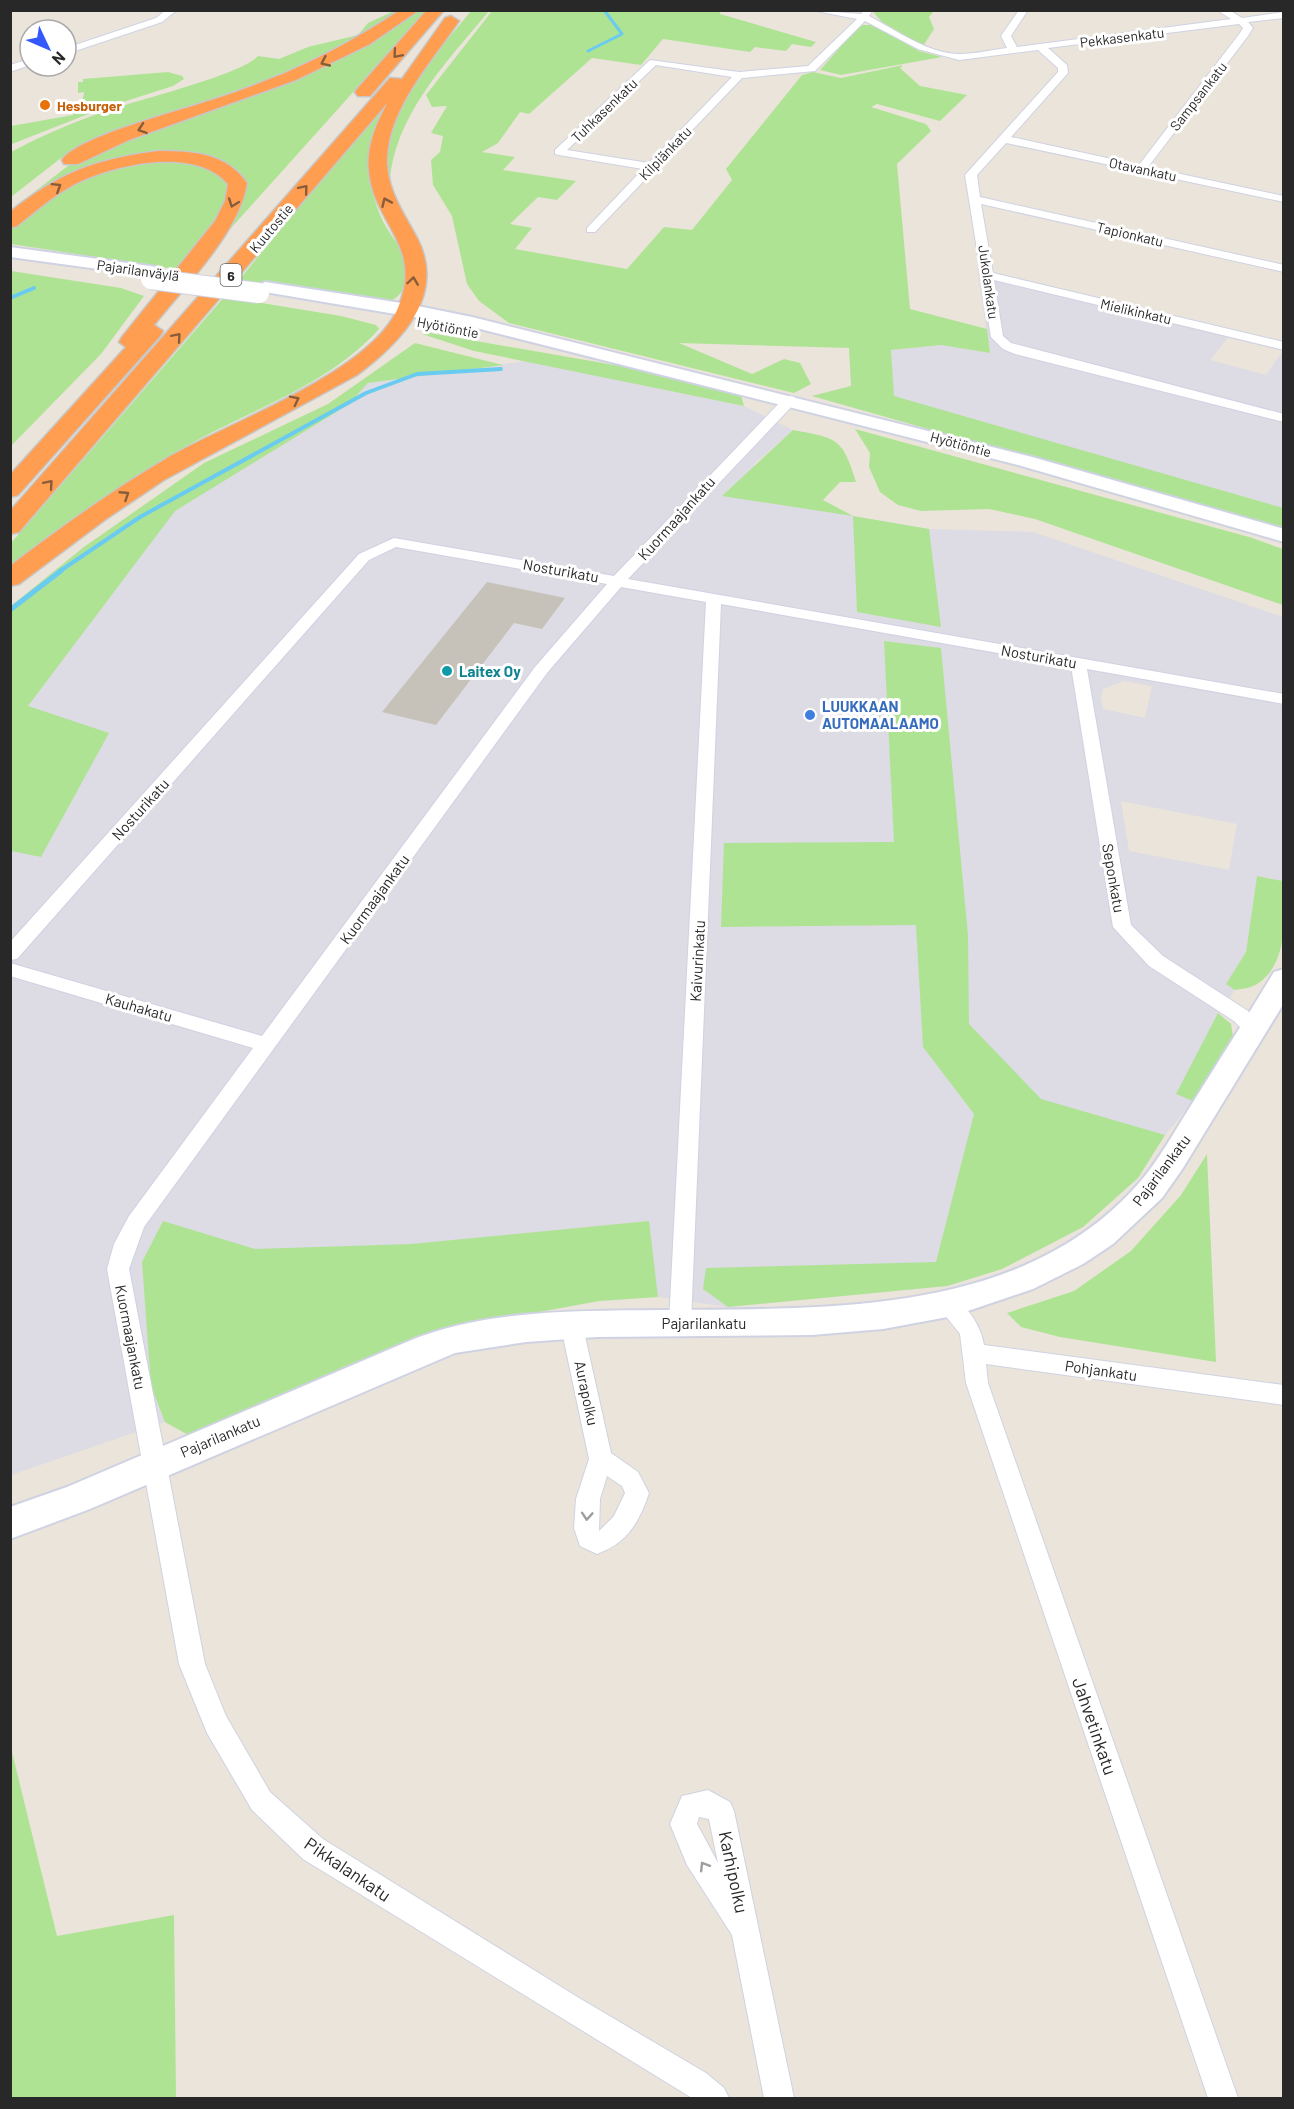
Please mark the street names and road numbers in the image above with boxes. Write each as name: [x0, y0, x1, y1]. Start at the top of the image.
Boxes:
street label: Pekkasenkatu: [1079, 23, 1165, 51]
street label: Sampsankatu: [1166, 58, 1230, 134]
street label: Tuhkasenkatu: [568, 74, 640, 146]
street label: Kilpiänkatu: [635, 123, 695, 183]
street label: Otavankatu: [1108, 154, 1178, 184]
street label: Kuutostie: [246, 200, 296, 256]
street label: Tapionkatu: [1095, 218, 1165, 250]
street label: Jukolankatu: [975, 244, 1003, 320]
street label: Pajarilanväylä: [96, 256, 180, 284]
road number: 6: [220, 264, 242, 286]
street label: Mielikinkatu: [1099, 295, 1173, 327]
street label: Hyötiöntie: [416, 313, 480, 341]
street label: Hyötiöntie: [929, 428, 993, 460]
street label: Kuormaajankatu: [634, 472, 718, 564]
street label: Nosturikatu: [522, 554, 600, 586]
street label: Nosturikatu: [1000, 640, 1078, 672]
street label: Nosturikatu: [108, 774, 172, 844]
street label: Seponkatu: [1099, 842, 1129, 914]
street label: Kuormaajankatu: [335, 851, 413, 947]
street label: Kaivurinkatu: [686, 920, 708, 1002]
street label: Kauhakatu: [103, 989, 175, 1025]
street label: Pajarilankatu: [1128, 1131, 1194, 1209]
street label: Kuormaajankatu: [112, 1283, 150, 1391]
street label: Pajarilankatu: [662, 1314, 746, 1332]
street label: Pohjankatu: [1064, 1356, 1138, 1384]
street label: Aurapolku: [571, 1359, 603, 1427]
street label: Pajarilankatu: [177, 1411, 263, 1461]
street label: Jahvetinkatu: [1068, 1674, 1122, 1778]
street label: Karhipolku: [715, 1829, 753, 1915]
street label: Pikkalankatu: [301, 1832, 395, 1906]

